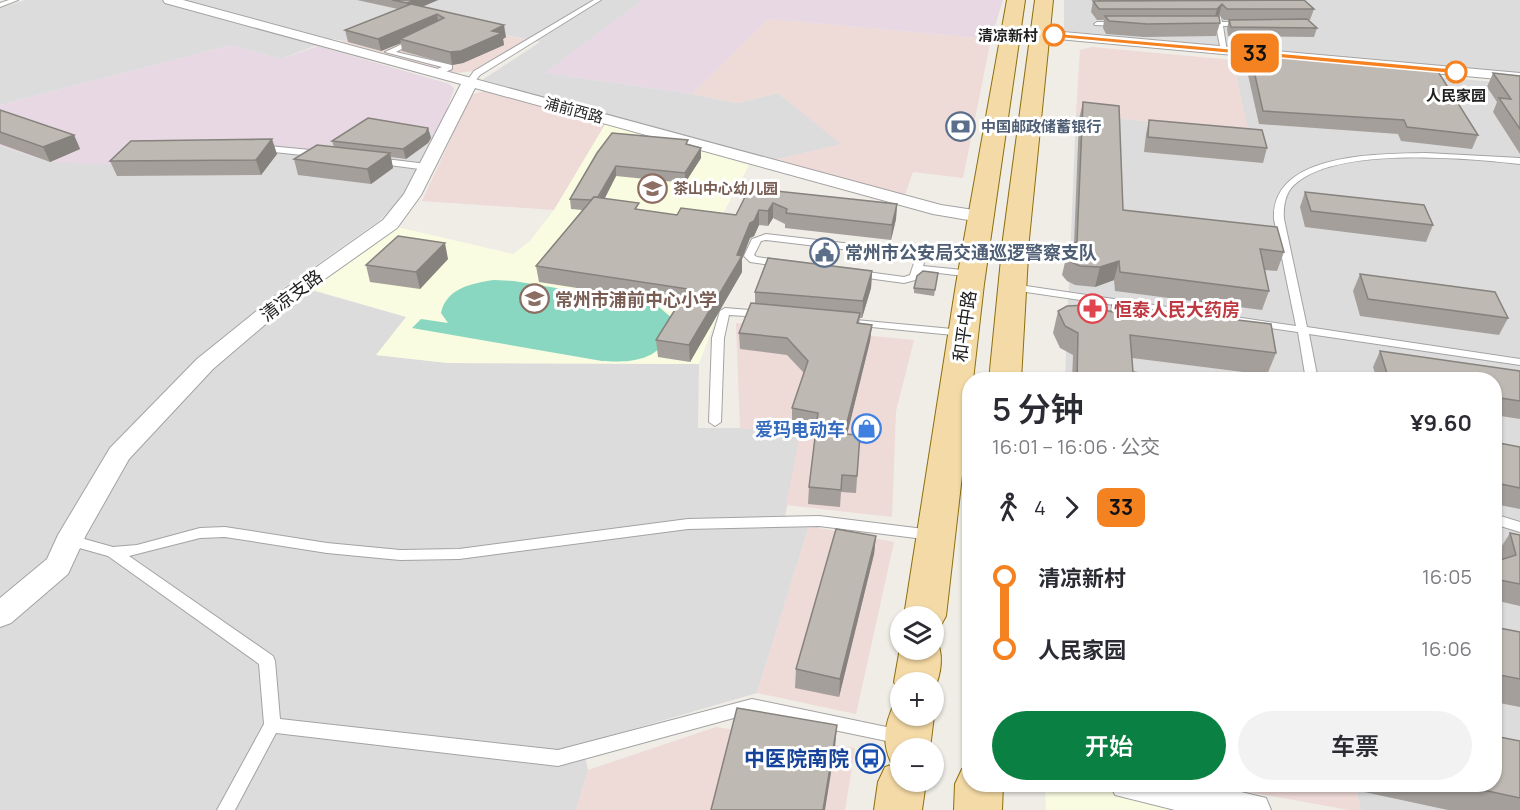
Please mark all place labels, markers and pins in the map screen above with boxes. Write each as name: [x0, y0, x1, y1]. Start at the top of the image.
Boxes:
marker: 清凉新村: [1043, 24, 1065, 46]
place label: 清凉新村: [978, 25, 1038, 46]
marker: 人民家园: [1445, 61, 1467, 83]
place label: 人民家园: [1426, 85, 1486, 106]
bank icon: 中国邮政储蓄银行: [944, 110, 976, 142]
place label: 中国邮政储蓄银行: [981, 116, 1101, 137]
school or university icon: 茶山中心幼儿园: [636, 172, 668, 204]
place label: 茶山中心幼儿园: [673, 178, 778, 199]
public building icon: 常州市公安局交通巡逻警察支队: [808, 236, 840, 268]
place label: 常州市公安局交通巡逻警察支队: [845, 240, 1097, 264]
school or university icon: 常州市浦前中心小学: [518, 283, 550, 315]
place label: 常州市浦前中心小学: [555, 287, 717, 311]
pharmacy icon: 恒泰人民大药房: [1077, 293, 1109, 325]
place label: 恒泰人民大药房: [1114, 297, 1240, 321]
shop icon: 爱玛电动车: [850, 413, 882, 445]
place label: 爱玛电动车: [755, 417, 845, 441]
bus stop icon: 中医院南院: [854, 742, 886, 774]
place label: 中医院南院: [744, 744, 849, 772]

